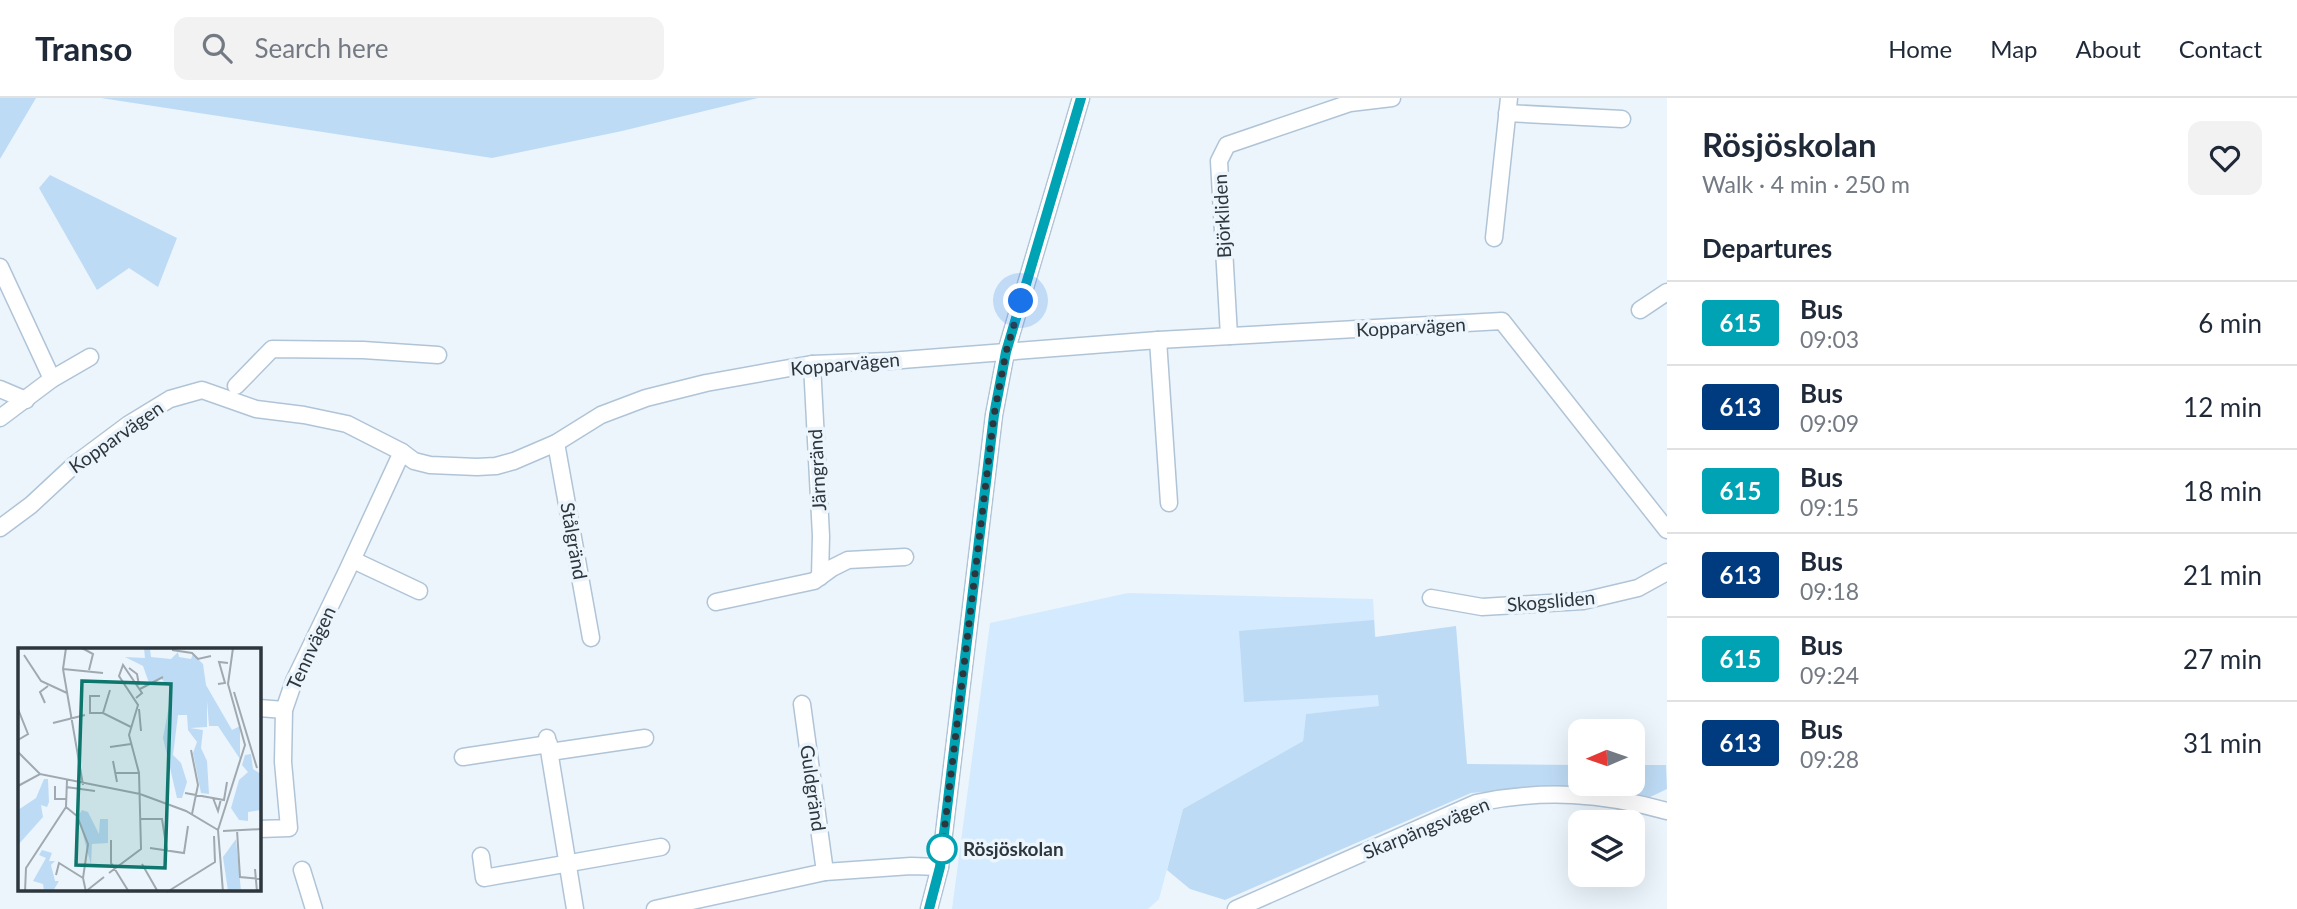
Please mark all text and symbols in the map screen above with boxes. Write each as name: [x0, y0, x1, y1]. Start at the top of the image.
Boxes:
search box: [174, 17, 664, 80]
text: Transo: [35, 28, 132, 68]
icon: search: [198, 29, 236, 67]
text: Search here: [254, 32, 388, 64]
text: Home: [1888, 34, 1952, 63]
text: Map: [1990, 34, 2038, 63]
text: About: [2076, 34, 2141, 63]
text: Contact: [2179, 34, 2262, 63]
button: heart: [2188, 121, 2262, 195]
text: Rösjöskolan: [1702, 124, 1877, 164]
text: Walk · 4 min · 250 m: [1702, 170, 1910, 198]
street label: Björkliden: [1208, 173, 1235, 259]
text: Departures: [1702, 232, 1832, 264]
your location: [1003, 283, 1038, 318]
text: Bus: [1800, 293, 1843, 325]
text: 6 min: [2198, 307, 2262, 339]
text: 615: [1720, 308, 1761, 337]
street label: Kopparvägen: [1356, 312, 1466, 341]
text: 09:03: [1800, 325, 1859, 353]
street label: Kopparvägen: [789, 347, 901, 380]
text: Bus: [1800, 377, 1843, 409]
text: 12 min: [2183, 391, 2262, 423]
text: 613: [1720, 392, 1761, 421]
street label: Kopparvägen: [64, 396, 167, 477]
text: 09:09: [1800, 409, 1859, 437]
street label: Järngränd: [803, 429, 830, 512]
text: Bus: [1800, 461, 1843, 493]
text: 18 min: [2183, 475, 2262, 507]
text: 615: [1720, 476, 1761, 505]
text: 09:15: [1800, 493, 1859, 521]
street label: Stålgränd: [556, 501, 593, 581]
text: Bus: [1800, 545, 1843, 577]
text: 21 min: [2183, 559, 2262, 591]
text: 613: [1720, 560, 1761, 589]
text: 09:18: [1800, 577, 1859, 605]
street label: Skogsliden: [1506, 585, 1596, 616]
street label: Tennvägen: [281, 602, 340, 693]
text: Bus: [1800, 629, 1843, 661]
text: 27 min: [2183, 643, 2262, 675]
text: 615: [1720, 644, 1761, 673]
inset map: [18, 648, 261, 892]
text: 09:24: [1800, 661, 1859, 689]
text: Bus: [1800, 713, 1843, 745]
north arrow: [1568, 719, 1645, 796]
map controls: [1568, 719, 1645, 887]
text: 31 min: [2183, 727, 2262, 759]
text: 613: [1720, 728, 1761, 757]
street label: Guldgränd: [796, 743, 831, 832]
text: 09:28: [1800, 745, 1859, 773]
street label: Skarpängsvägen: [1359, 792, 1492, 863]
button: layers: [1568, 810, 1645, 887]
marker: Rösjöskolan: [927, 834, 957, 864]
place label: Rösjöskolan: [963, 837, 1064, 860]

